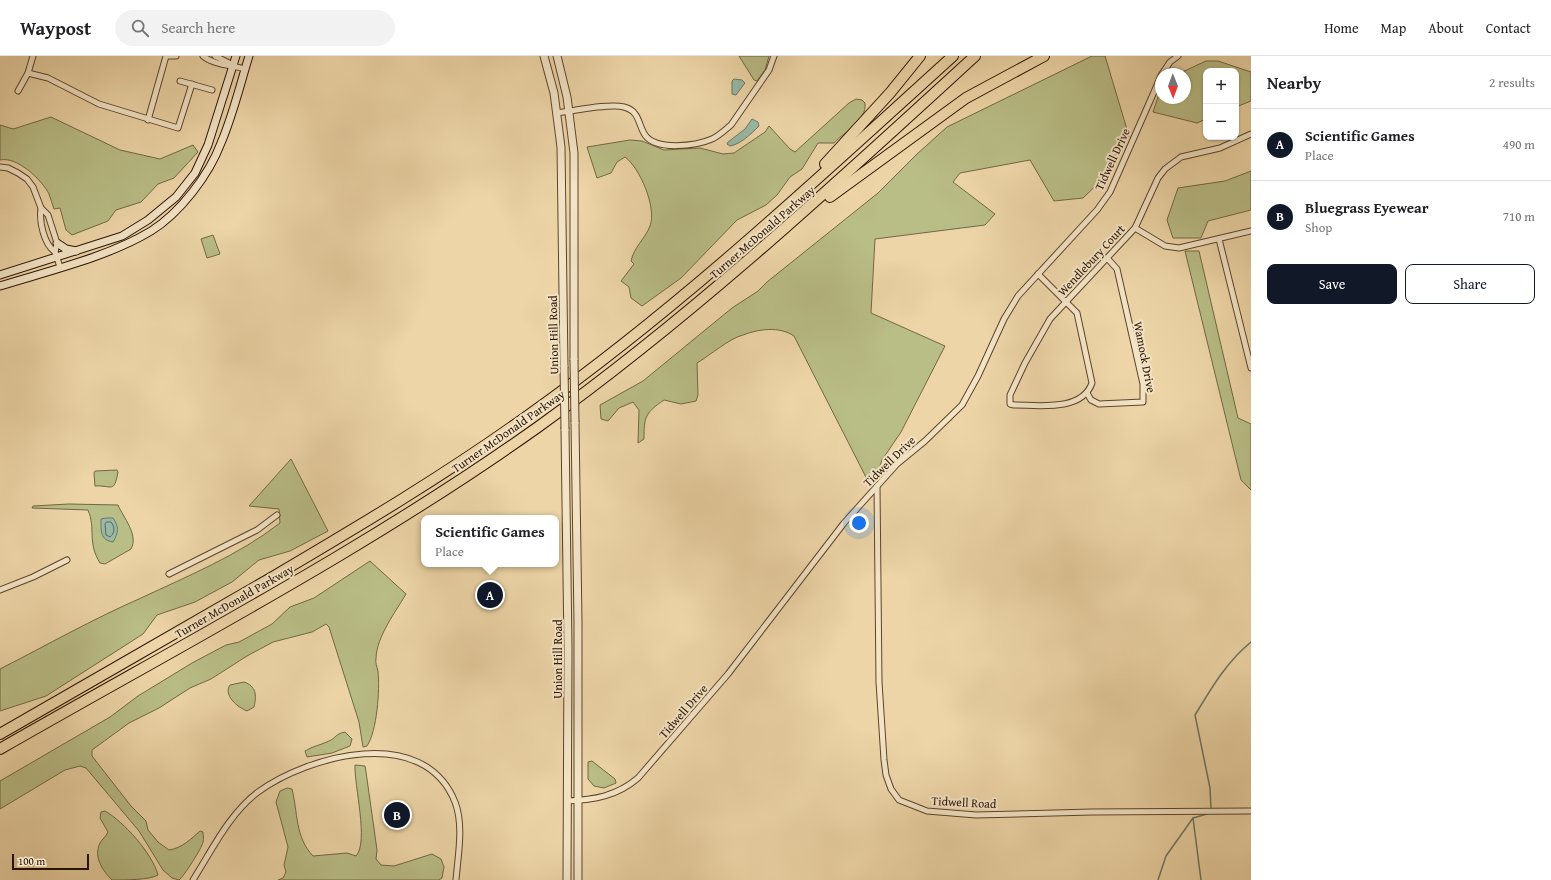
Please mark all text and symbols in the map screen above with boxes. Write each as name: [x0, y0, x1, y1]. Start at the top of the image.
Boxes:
search box: [115, 10, 395, 46]
text: Waypost: [20, 14, 91, 42]
icon: search: [129, 17, 151, 39]
text: Search here: [161, 17, 235, 38]
text: Home: [1324, 18, 1359, 38]
text: Map: [1381, 18, 1406, 38]
text: About: [1428, 18, 1464, 38]
text: Contact: [1486, 18, 1531, 38]
north arrow: [1155, 68, 1191, 104]
map controls: [1203, 68, 1239, 140]
button: +: [1203, 68, 1239, 104]
text: Nearby: [1267, 70, 1321, 95]
text: 2 results: [1489, 73, 1535, 92]
button: −: [1203, 104, 1239, 140]
street label: Tidwell Drive: [1090, 125, 1134, 193]
text: Scientific Games: [1305, 125, 1415, 146]
text: A: [1276, 135, 1284, 154]
text: 490 m: [1503, 135, 1535, 154]
text: Place: [1305, 146, 1334, 165]
street label: Turner McDonald Parkway: [706, 181, 818, 283]
text: Bluegrass Eyewear: [1305, 197, 1429, 218]
text: B: [1276, 207, 1284, 226]
text: 710 m: [1503, 207, 1535, 226]
text: Shop: [1305, 218, 1332, 237]
street label: Wendlebury Court: [1053, 220, 1129, 299]
button: Save: [1267, 264, 1397, 304]
button: Share: [1405, 264, 1535, 304]
street label: Union Hill Road: [544, 295, 562, 375]
street label: Wamock Drive: [1130, 320, 1160, 394]
street label: Turner McDonald Parkway: [448, 385, 568, 477]
street label: Tidwell Drive: [859, 431, 919, 490]
your location: [849, 513, 869, 533]
popup: [421, 515, 559, 567]
text: Scientific Games: [435, 521, 545, 542]
text: Place: [435, 542, 464, 561]
street label: Turner McDonald Parkway: [171, 560, 297, 642]
pin: A: [477, 580, 503, 610]
street label: Union Hill Road: [549, 619, 566, 699]
street label: Tidwell Drive: [655, 680, 712, 742]
street label: Tidwell Road: [931, 792, 997, 812]
pin: B: [384, 800, 410, 830]
scale bar: [12, 852, 89, 871]
text: 100 m: [18, 853, 45, 869]

